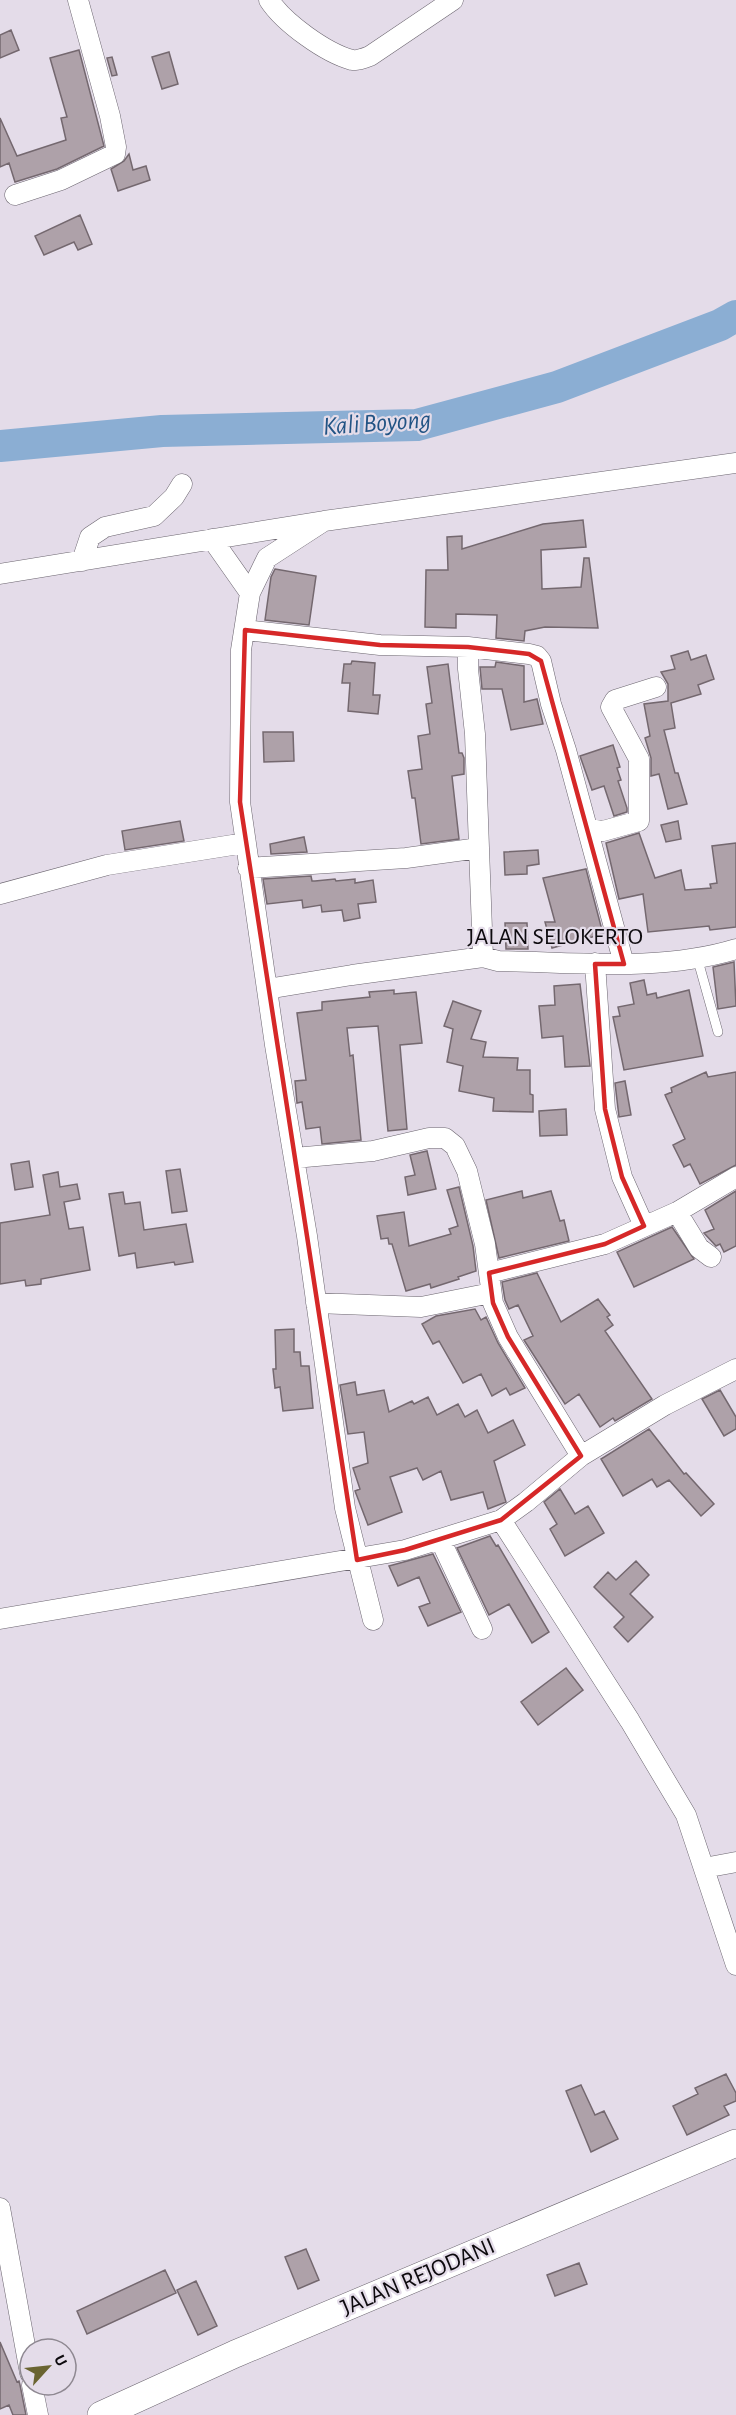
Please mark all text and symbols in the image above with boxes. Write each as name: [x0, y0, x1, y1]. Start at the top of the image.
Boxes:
water label: Kali Boyong: [322, 406, 432, 440]
street label: JALAN SELOKERTO: [467, 925, 643, 949]
street label: JALAN REJODANI: [338, 2234, 498, 2320]
north arrow: [18, 2337, 78, 2397]
text: U: [51, 2352, 70, 2369]

